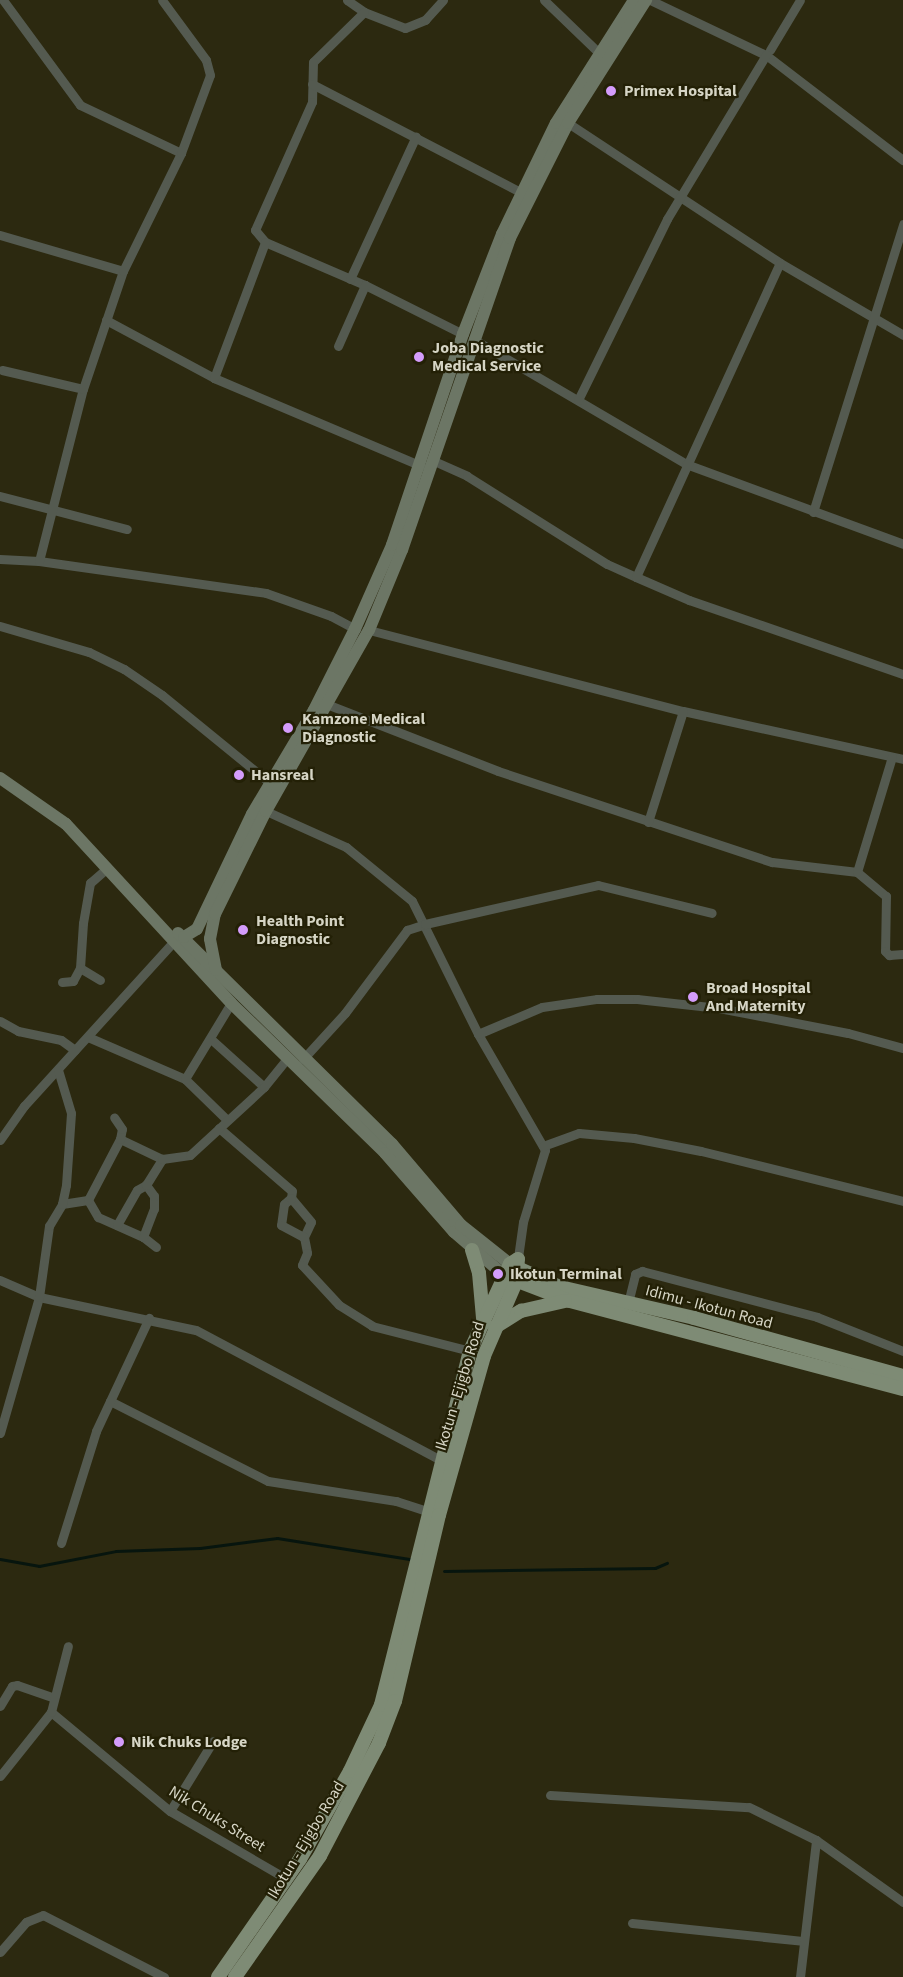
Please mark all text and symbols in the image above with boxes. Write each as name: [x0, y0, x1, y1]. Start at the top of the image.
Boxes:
place label: Primex Hospital: [624, 81, 737, 101]
marker: Primex Hospital: [602, 82, 620, 100]
place label: Joba Diagnostic Medical Service: [432, 338, 544, 376]
marker: Joba Diagnostic Medical Service: [410, 348, 428, 366]
place label: Kamzone Medical Diagnostic: [302, 709, 425, 747]
marker: Kamzone Medical Diagnostic: [279, 719, 297, 737]
place label: Hansreal: [251, 765, 314, 785]
marker: Hansreal: [232, 768, 246, 782]
place label: Health Point Diagnostic: [256, 911, 344, 949]
marker: Health Point Diagnostic: [234, 921, 252, 939]
place label: Broad Hospital And Maternity: [706, 978, 810, 1016]
marker: Broad Hospital And Maternity: [684, 988, 702, 1006]
place label: Ikotun Terminal: [510, 1264, 622, 1284]
marker: Ikotun Terminal: [491, 1267, 505, 1281]
street label: Idimu - Ikotun Road: [643, 1281, 775, 1333]
street label: Ikotun - Ejigbo Road: [431, 1319, 489, 1453]
place label: Nik Chuks Lodge: [131, 1732, 247, 1752]
marker: Nik Chuks Lodge: [112, 1735, 126, 1749]
street label: Ikotun - Ejigbo Road: [263, 1778, 349, 1902]
street label: Nik Chuks Street: [165, 1782, 269, 1856]

